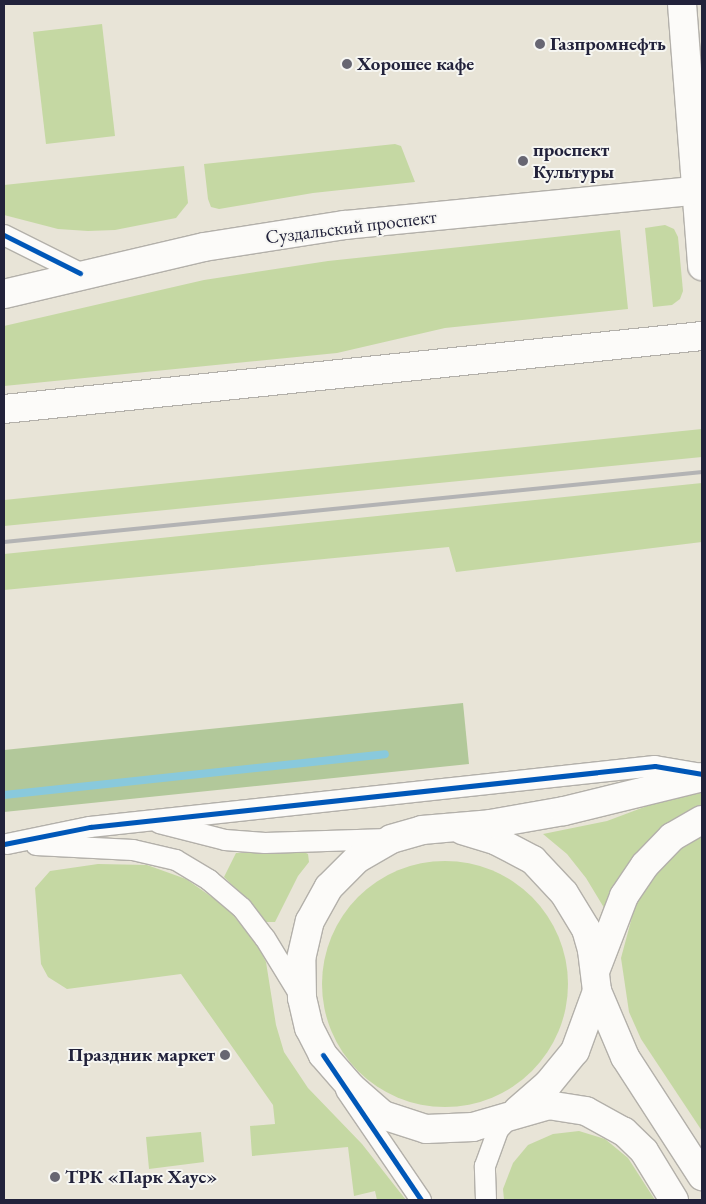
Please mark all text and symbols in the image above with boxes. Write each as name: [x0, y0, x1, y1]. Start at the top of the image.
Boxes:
place label: Газпромнефть: [550, 33, 666, 55]
marker: Газпромнефть: [534, 38, 546, 50]
place label: Хорошее кафе: [357, 53, 474, 75]
marker: Хорошее кафе: [341, 58, 353, 70]
place label: проспект Культуры: [533, 139, 614, 183]
marker: проспект Культуры: [517, 155, 529, 167]
street label: Суздальский проспект: [264, 205, 438, 249]
place label: Праздник маркет: [68, 1044, 215, 1066]
marker: Праздник маркет: [219, 1049, 231, 1061]
place label: ТРК «Парк Хаус»: [65, 1166, 217, 1188]
marker: ТРК «Парк Хаус»: [49, 1171, 61, 1183]

